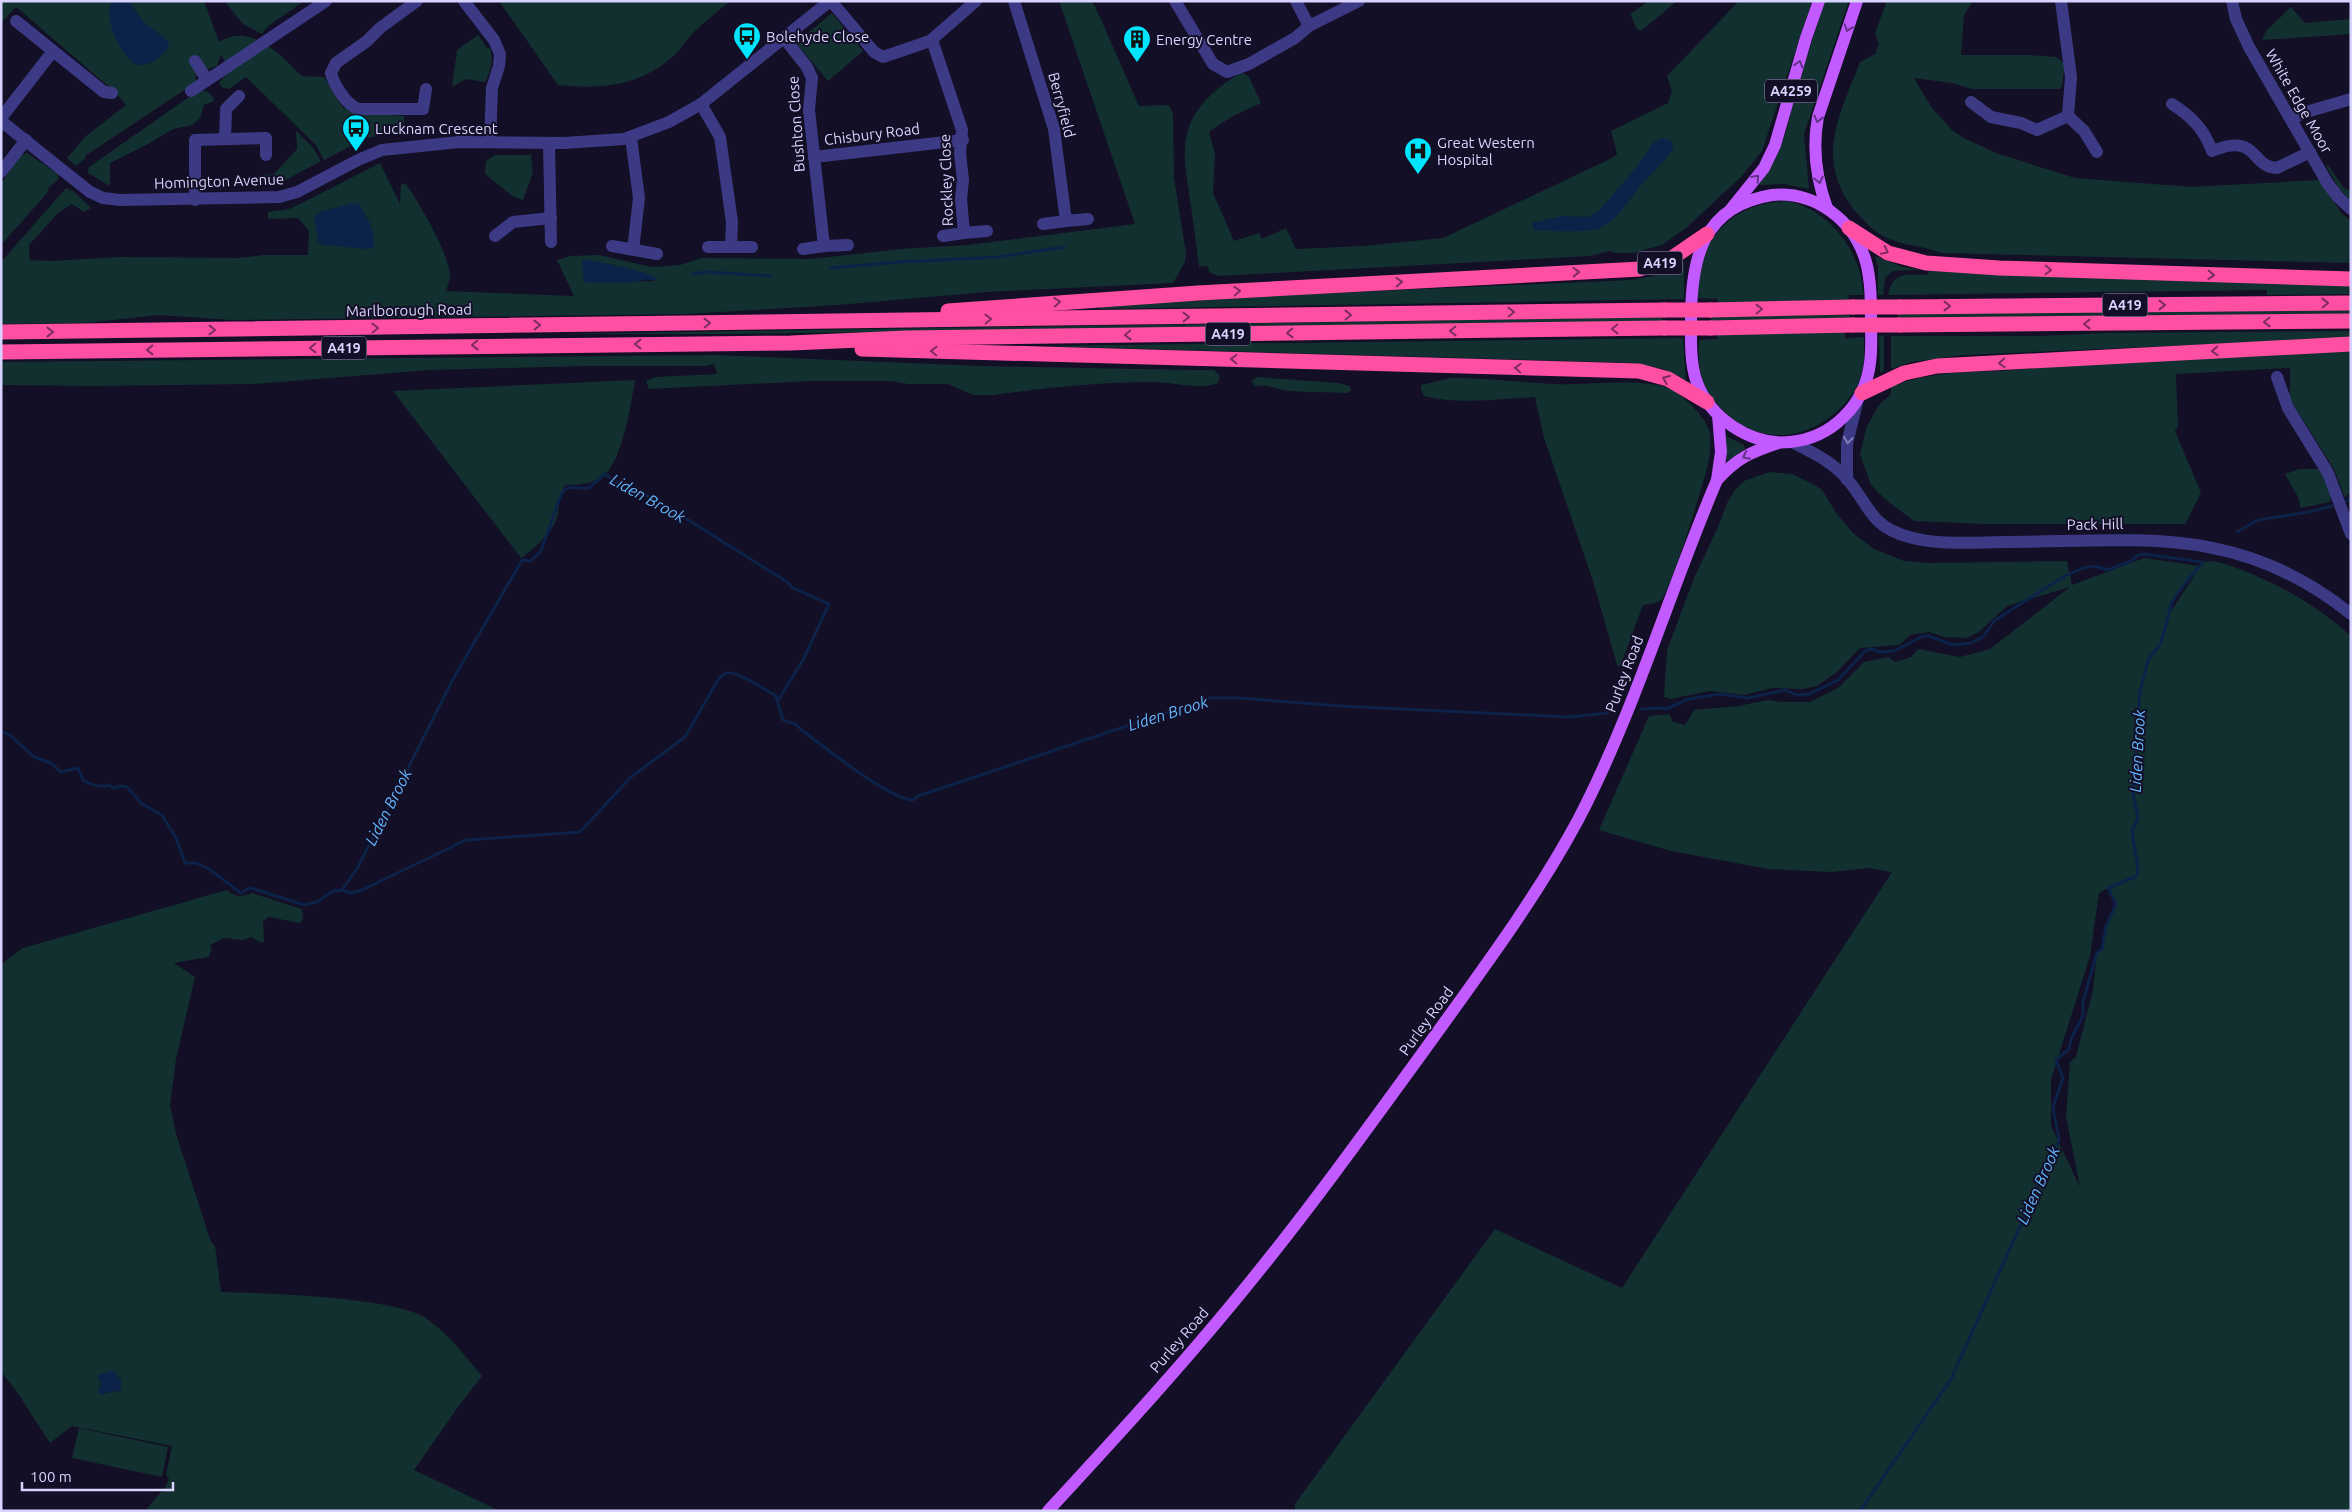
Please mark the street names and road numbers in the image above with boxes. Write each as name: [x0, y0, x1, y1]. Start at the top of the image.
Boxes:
street label: White Edge Moor: [2262, 46, 2336, 156]
street label: Berryfield: [1045, 70, 1079, 140]
street label: Bushton Close: [784, 75, 808, 173]
road number: A4259: [1765, 80, 1817, 102]
street label: Chisbury Road: [823, 120, 921, 148]
street label: Rockley Close: [936, 134, 956, 226]
street label: Homington Avenue: [154, 170, 284, 192]
road number: A419: [1638, 252, 1682, 274]
road number: A419: [2102, 294, 2148, 316]
street label: Marlborough Road: [346, 300, 472, 320]
road number: A419: [1206, 322, 1250, 346]
road number: A419: [322, 336, 366, 359]
street label: Pack Hill: [2067, 515, 2123, 533]
street label: Purley Road: [1602, 633, 1646, 715]
street label: Purley Road: [1395, 983, 1457, 1059]
street label: Purley Road: [1146, 1304, 1212, 1376]

